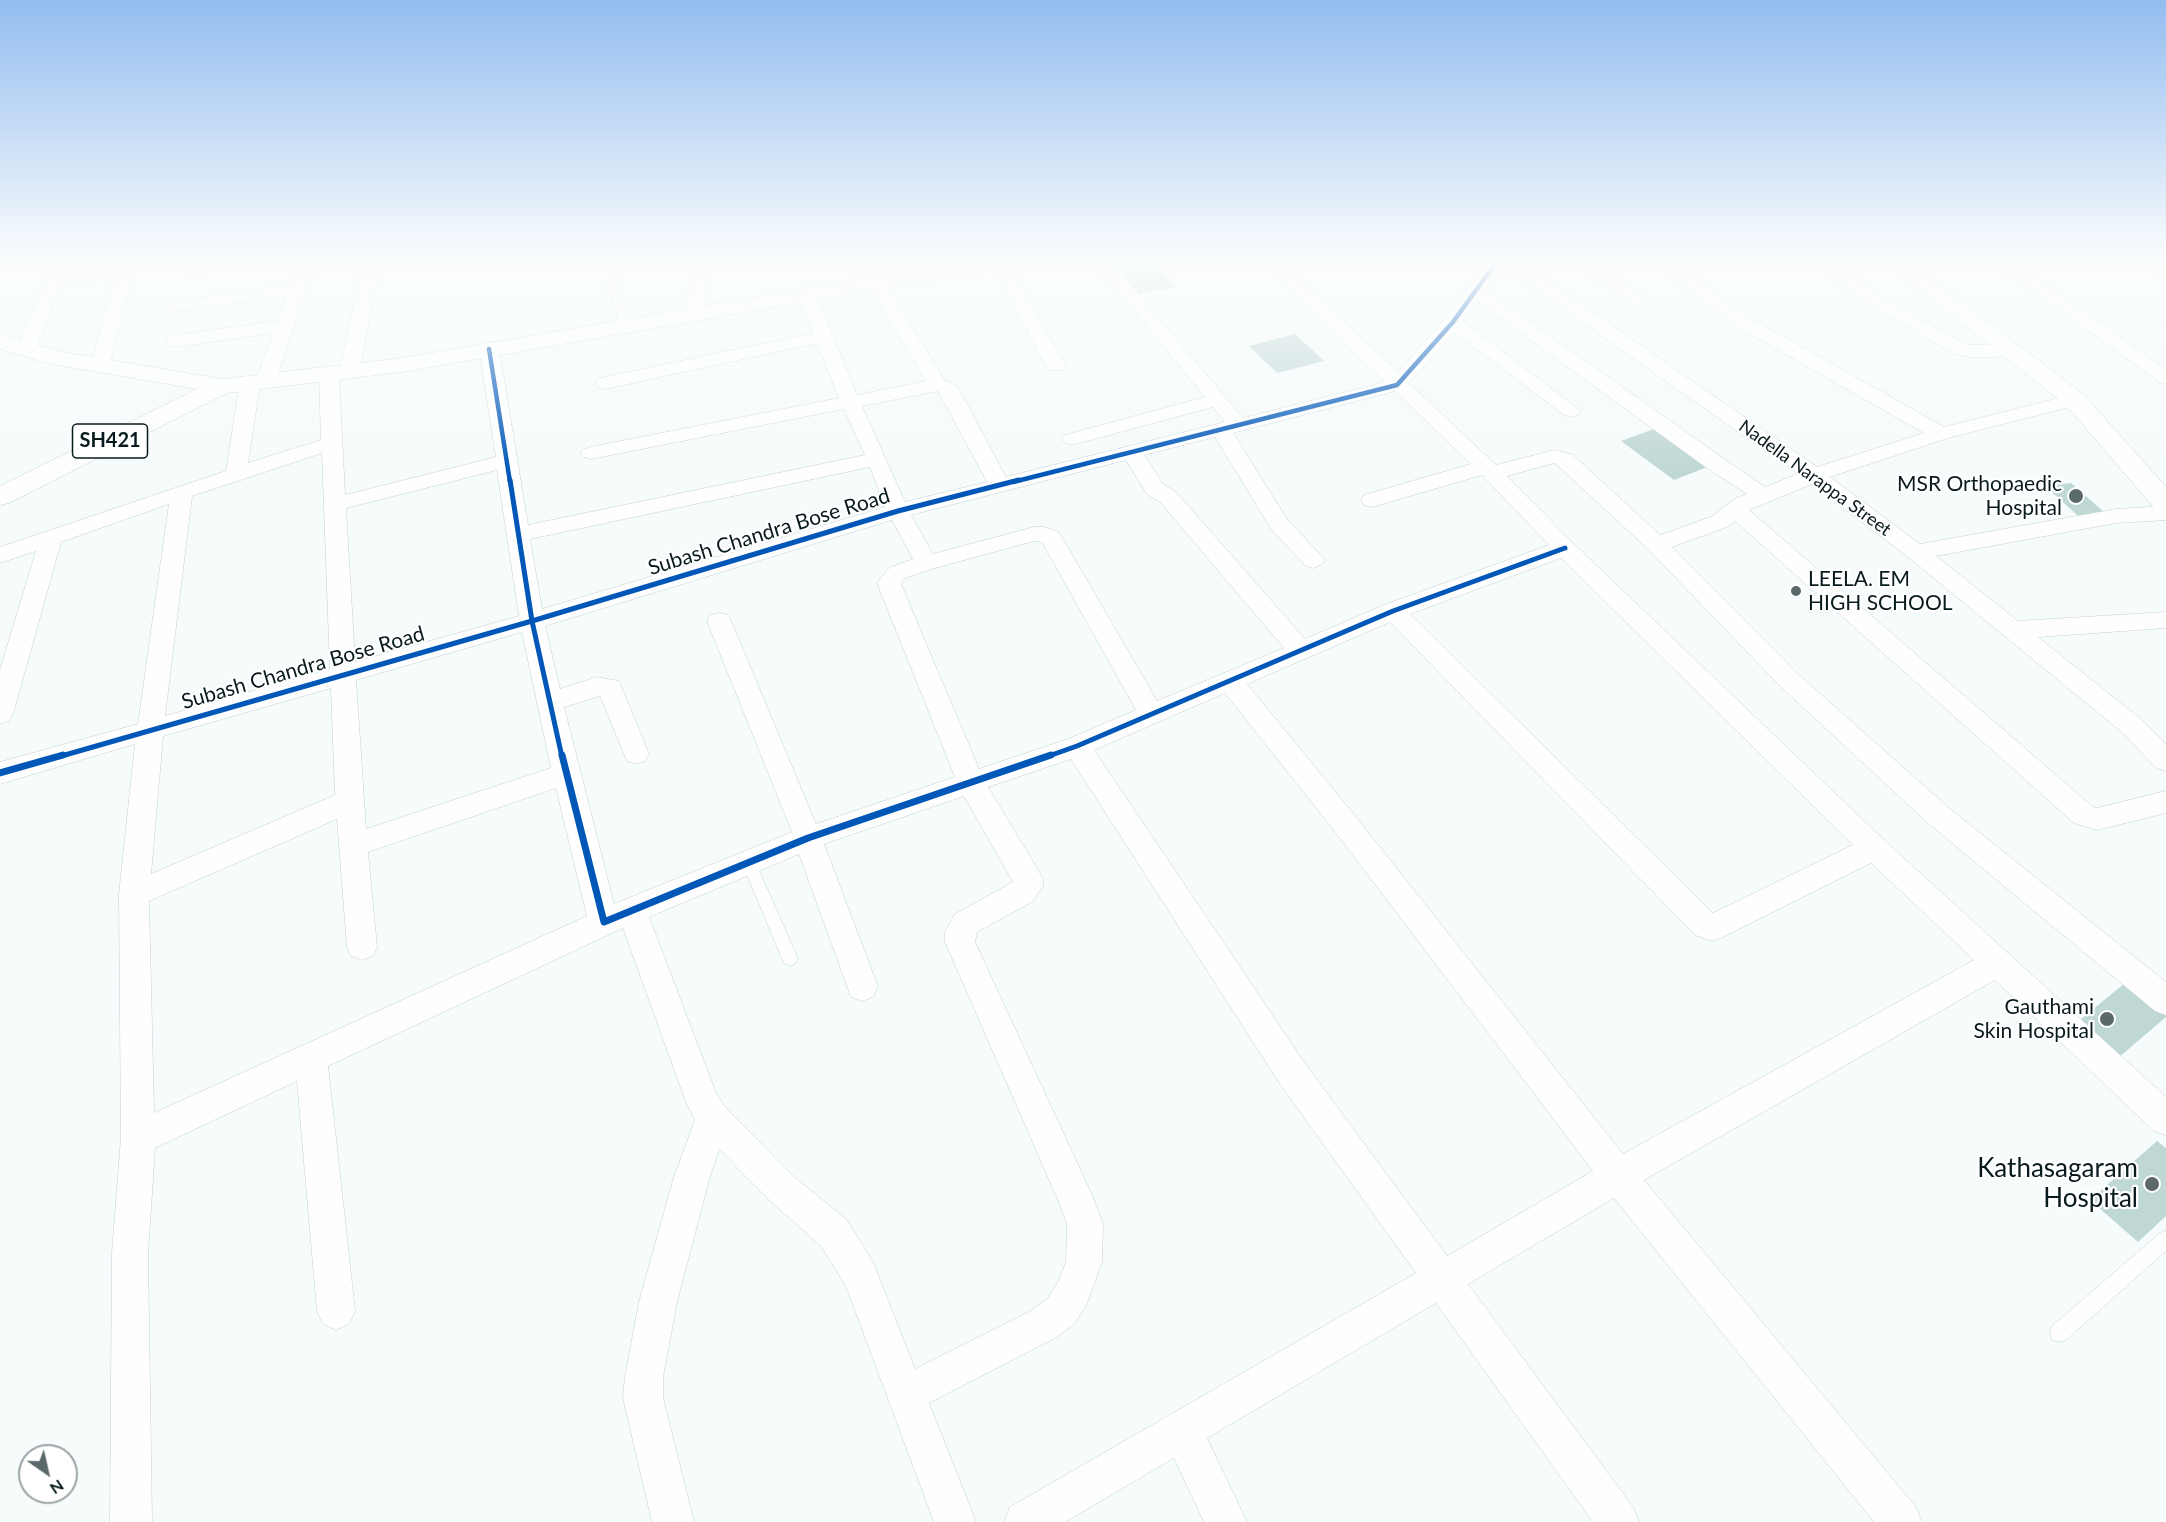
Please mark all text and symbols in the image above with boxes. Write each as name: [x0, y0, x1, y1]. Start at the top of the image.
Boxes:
street label: Nadella Narappa Street: [1735, 415, 1895, 541]
road number: SH421: [72, 424, 148, 458]
place label: MSR Orthopaedic Hospital: [1897, 471, 2062, 521]
street label: Subash Chandra Bose Road: [645, 483, 893, 581]
marker: MSR Orthopaedic Hospital: [2067, 487, 2085, 505]
place label: LEELA. EM HIGH SCHOOL: [1808, 566, 1953, 616]
marker: LEELA. EM HIGH SCHOOL: [1789, 584, 1803, 598]
street label: Subash Chandra Bose Road: [179, 621, 427, 715]
place label: Gauthami Skin Hospital: [1974, 994, 2094, 1044]
marker: Gauthami Skin Hospital: [2098, 1010, 2116, 1028]
place label: Kathasagaram Hospital: [1977, 1153, 2138, 1214]
marker: Kathasagaram Hospital: [2143, 1175, 2161, 1193]
north arrow: [18, 1444, 78, 1504]
text: N: [47, 1476, 68, 1499]

